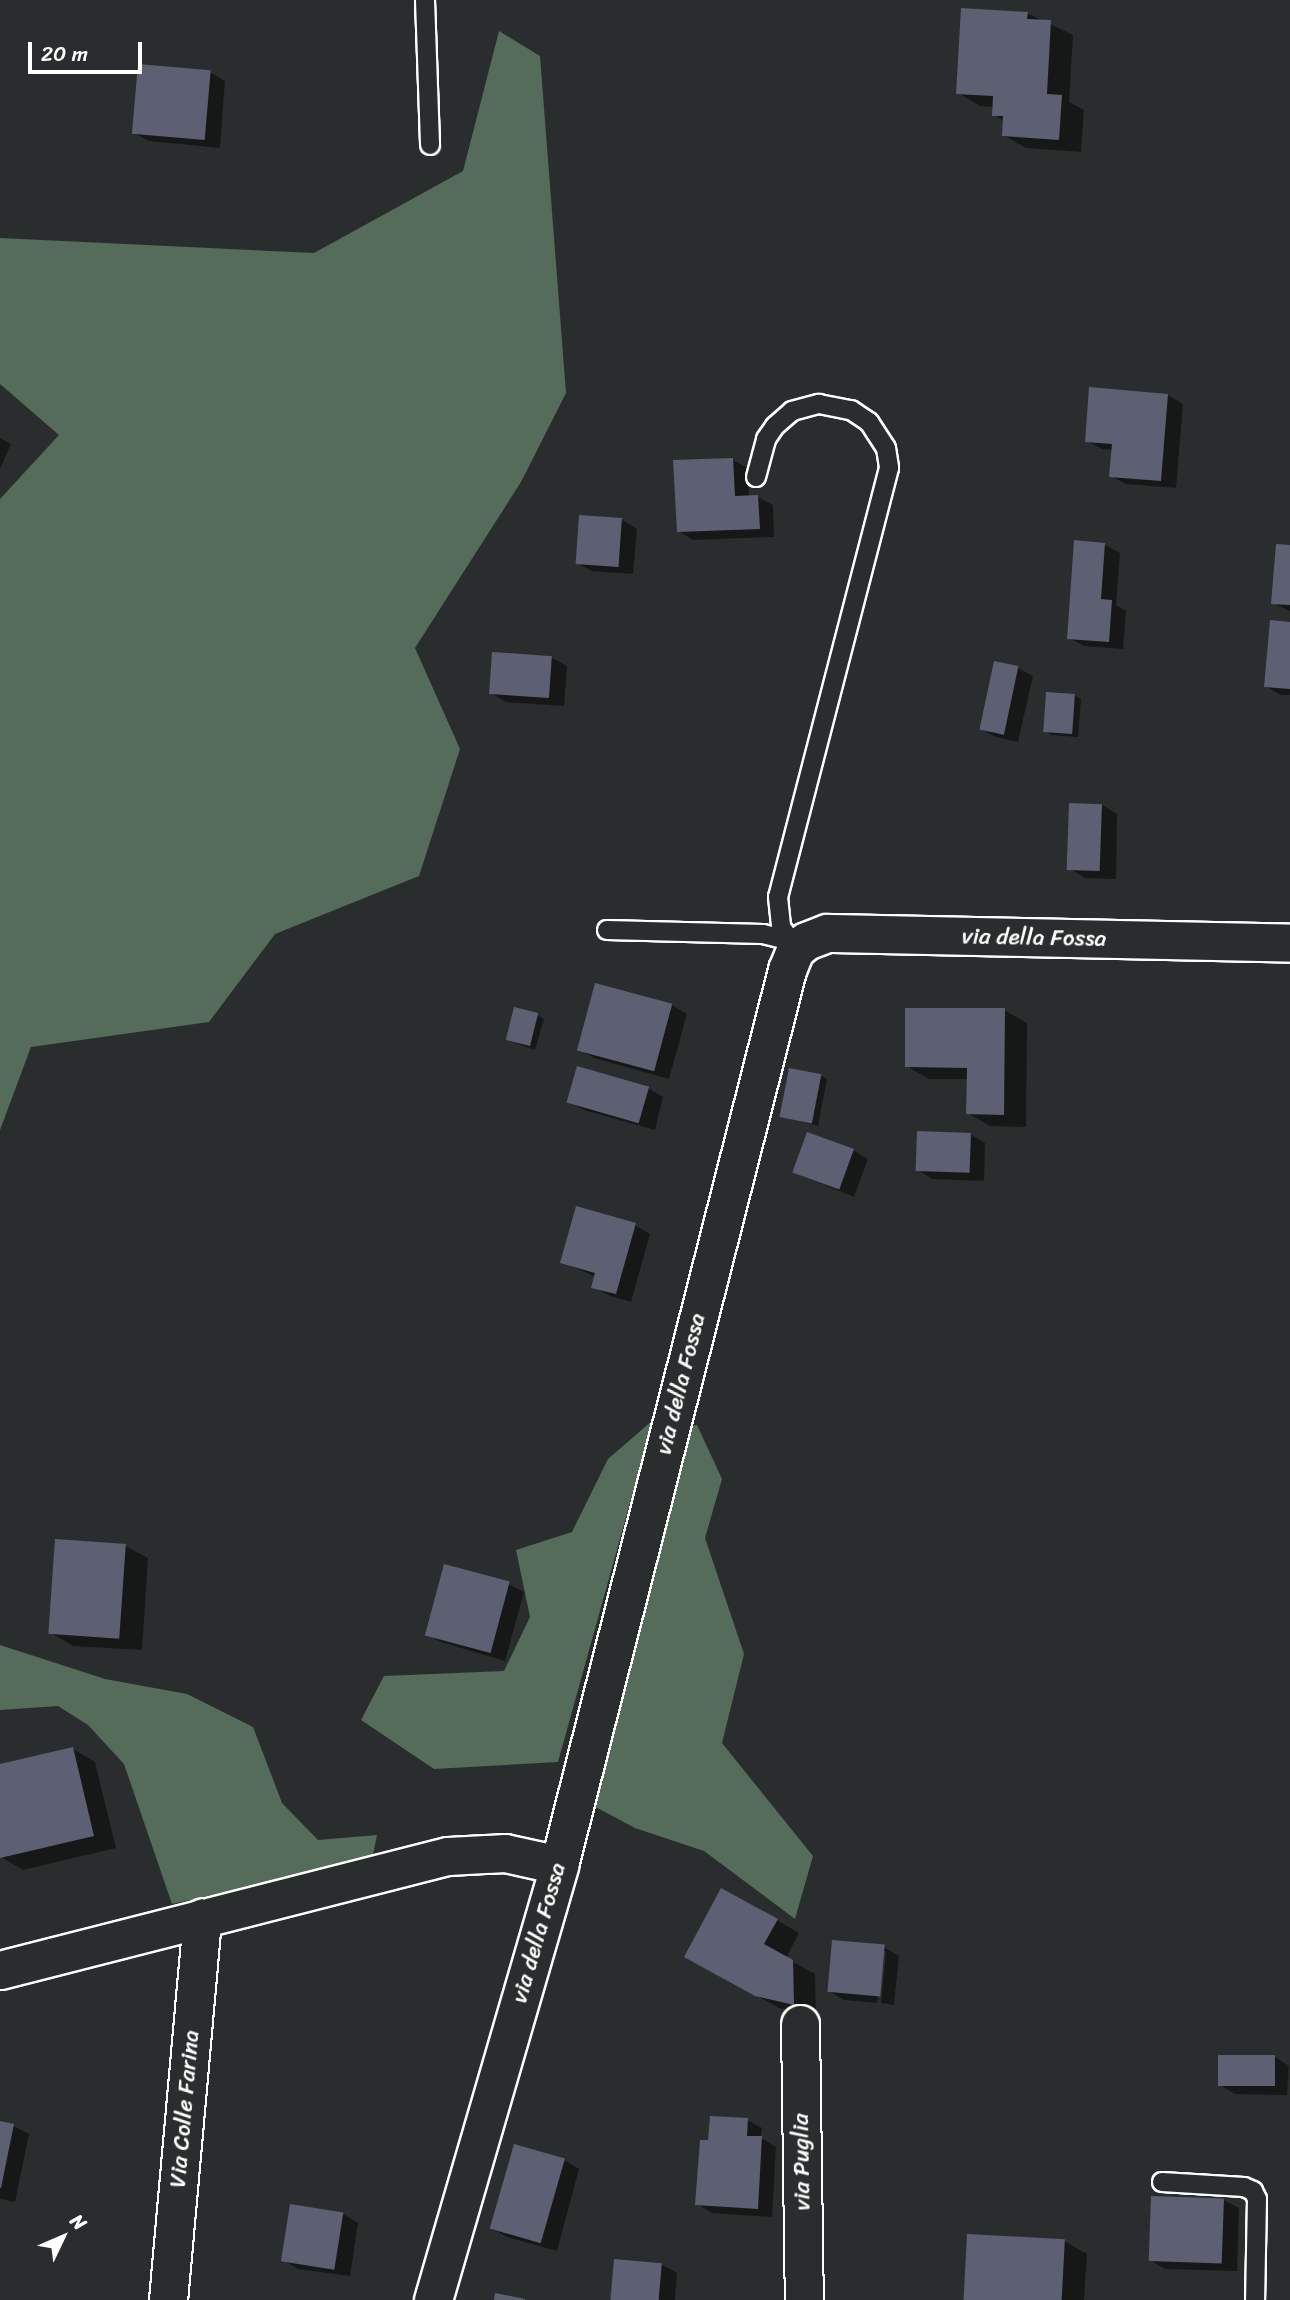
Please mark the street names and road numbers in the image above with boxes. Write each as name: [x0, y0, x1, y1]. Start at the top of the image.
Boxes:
street label: via della Fossa: [961, 923, 1107, 953]
street label: via della Fossa: [650, 1310, 712, 1458]
street label: via della Fossa: [506, 1859, 572, 2007]
street label: Via Colle Farina: [164, 2029, 206, 2189]
street label: via Puglia: [787, 2113, 817, 2211]

